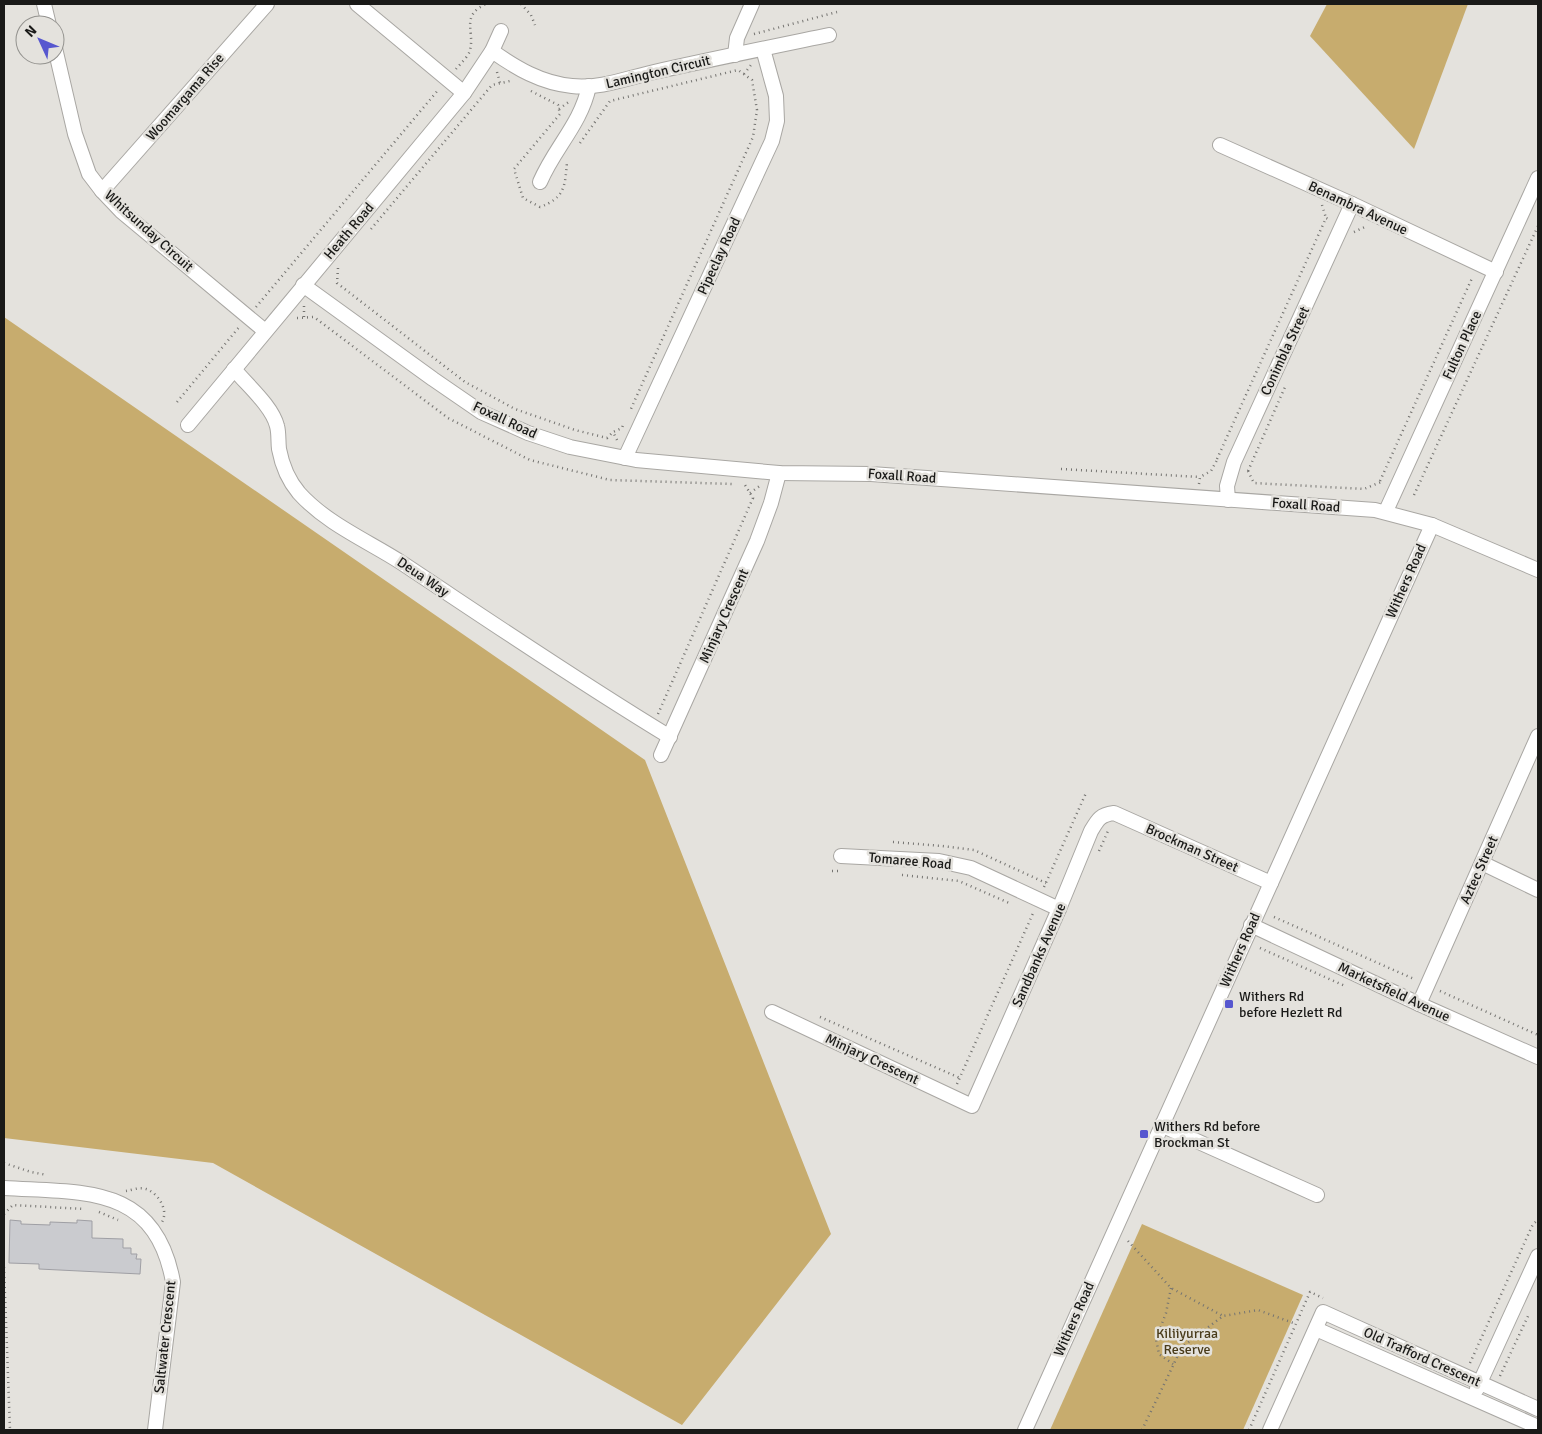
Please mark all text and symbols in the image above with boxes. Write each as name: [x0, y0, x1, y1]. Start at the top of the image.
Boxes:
north arrow: [15, 15, 65, 65]
text: N: [22, 22, 41, 41]
street label: Woomargama Rise: [142, 50, 228, 144]
street label: Lamington Circuit: [604, 52, 712, 92]
street label: Benambra Avenue: [1306, 178, 1410, 238]
street label: Whitsunday Circuit: [101, 187, 197, 275]
street label: Heath Road: [320, 199, 378, 263]
street label: Pipeclay Road: [694, 215, 744, 297]
street label: Conimbla Street: [1257, 304, 1313, 398]
street label: Fulton Place: [1439, 308, 1485, 382]
street label: Foxall Road: [470, 398, 540, 442]
street label: Foxall Road: [867, 465, 937, 487]
street label: Foxall Road: [1271, 494, 1341, 516]
street label: Withers Road: [1382, 541, 1430, 621]
street label: Deua Way: [394, 554, 452, 601]
street label: Minjary Crescent: [696, 566, 752, 666]
street label: Brockman Street: [1143, 820, 1241, 876]
street label: Aztec Street: [1456, 833, 1502, 907]
street label: Tomaree Road: [868, 849, 952, 873]
street label: Sandbanks Avenue: [1008, 900, 1070, 1010]
street label: Withers Road: [1216, 910, 1264, 990]
street label: Marketsfield Avenue: [1335, 959, 1453, 1025]
place label: Withers Rd before Hezlett Rd: [1239, 988, 1342, 1021]
marker: Withers Rd before Hezlett Rd: [1223, 998, 1235, 1010]
street label: Minjary Crescent: [822, 1030, 922, 1088]
place label: Withers Rd before Brockman St: [1154, 1118, 1260, 1151]
marker: Withers Rd before Brockman St: [1138, 1128, 1150, 1140]
street label: Withers Road: [1050, 1279, 1098, 1359]
street label: Saltwater Crescent: [151, 1280, 179, 1394]
street label: Old Trafford Crescent: [1361, 1324, 1483, 1390]
park label: Kiliiyurraa Reserve: [1156, 1325, 1218, 1358]

